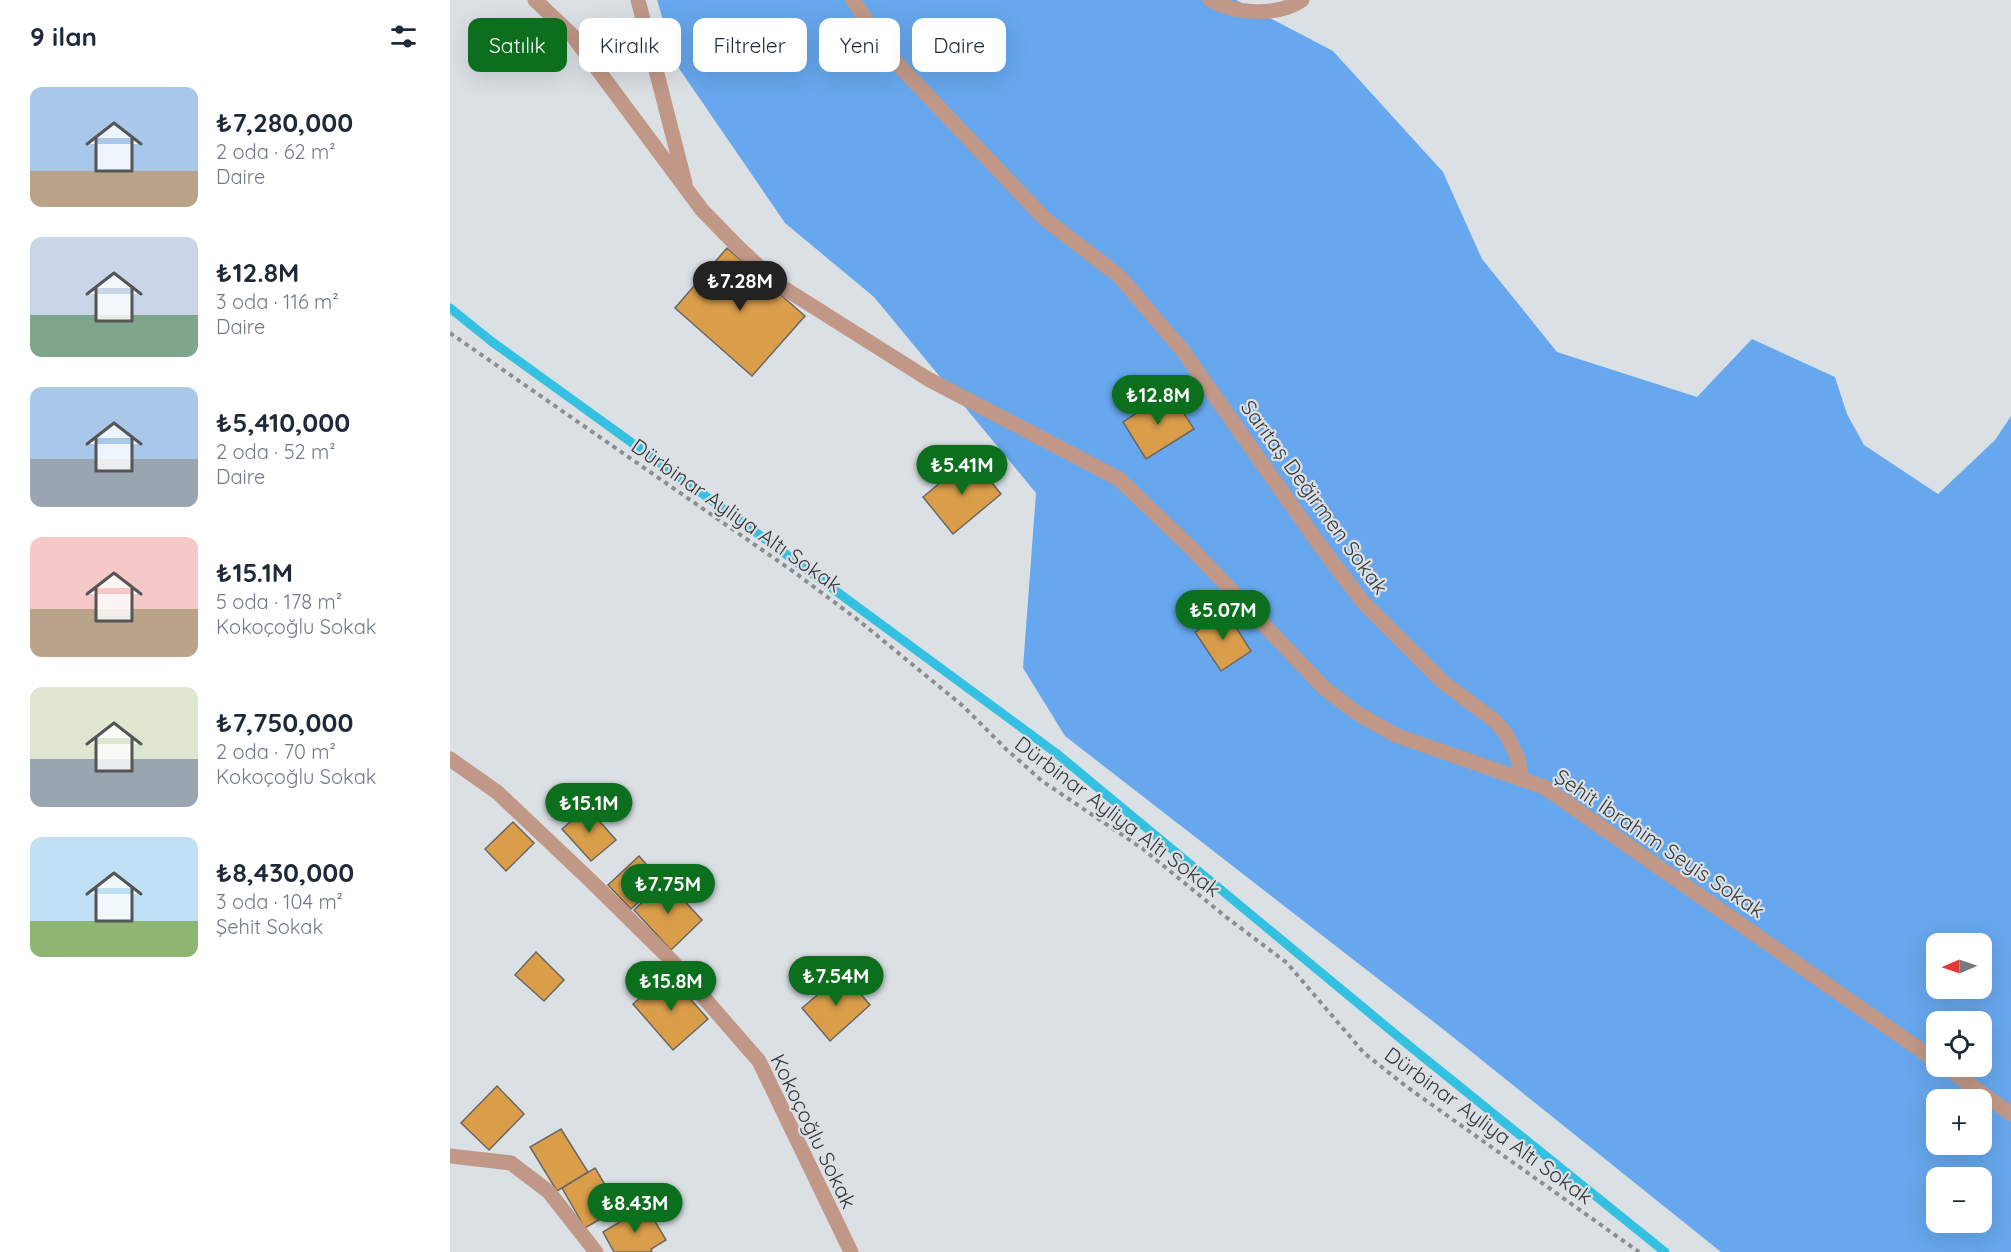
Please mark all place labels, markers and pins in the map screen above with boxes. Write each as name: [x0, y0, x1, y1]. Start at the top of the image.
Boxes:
pin: ₺7.28M: [691, 261, 789, 312]
pin: ₺12.8M: [1109, 375, 1207, 426]
pin: ₺5.41M: [913, 445, 1011, 496]
pin: ₺5.07M: [1174, 590, 1272, 641]
pin: ₺15.1M: [540, 783, 638, 834]
pin: ₺7.75M: [619, 864, 717, 915]
pin: ₺7.54M: [787, 956, 885, 1007]
pin: ₺15.8M: [622, 961, 720, 1012]
pin: ₺8.43M: [586, 1183, 684, 1234]

